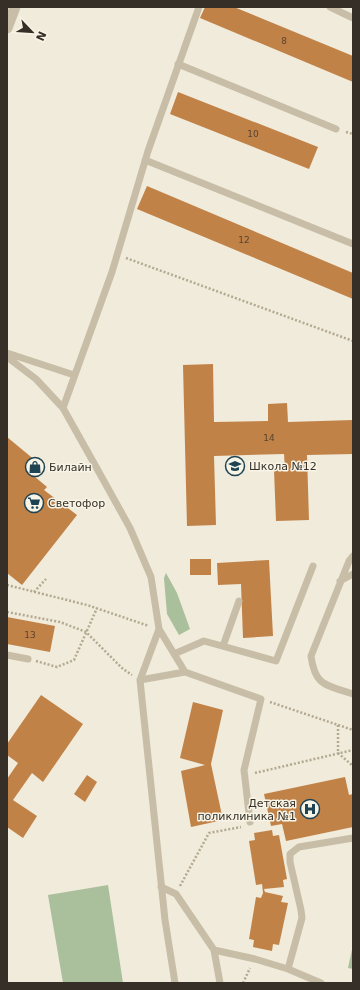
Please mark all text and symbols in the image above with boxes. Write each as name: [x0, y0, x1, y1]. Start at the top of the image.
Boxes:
north arrow: [12, 12, 52, 52]
text: N: [33, 29, 48, 43]
house number: 8: [281, 36, 287, 46]
house number: 10: [247, 129, 259, 139]
house number: 12: [238, 235, 250, 245]
house number: 14: [263, 433, 275, 443]
school or university icon: Школа №12: [224, 455, 246, 477]
shop icon: Билайн: [24, 456, 46, 478]
place label: Школа №12: [249, 460, 317, 473]
place label: Билайн: [49, 461, 92, 474]
supermarket icon: Светофор: [23, 492, 45, 514]
place label: Светофор: [48, 497, 105, 510]
house number: 13: [24, 630, 36, 640]
place label: Детская поликлиника №1: [197, 797, 296, 823]
hospital icon: Детская поликлиника №1: [299, 798, 321, 820]

